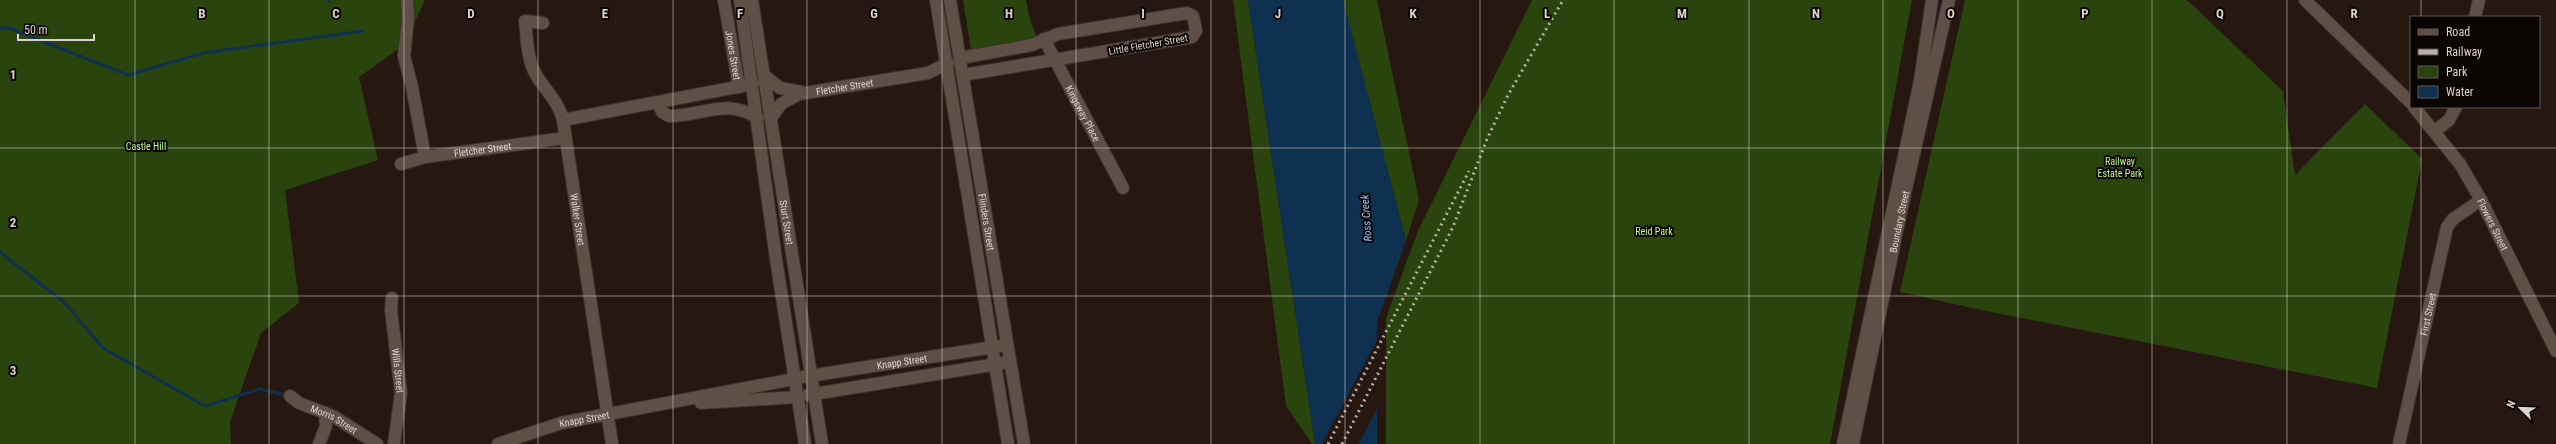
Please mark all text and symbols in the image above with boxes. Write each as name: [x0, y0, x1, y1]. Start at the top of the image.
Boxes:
text: B: [198, 6, 206, 21]
text: C: [332, 6, 340, 21]
text: D: [467, 6, 475, 21]
text: E: [602, 6, 609, 21]
text: F: [737, 6, 743, 21]
text: G: [870, 6, 878, 21]
text: H: [1005, 6, 1013, 21]
text: I: [1141, 6, 1145, 21]
text: J: [1275, 6, 1281, 21]
text: K: [1409, 6, 1417, 21]
text: L: [1544, 6, 1550, 21]
text: M: [1677, 6, 1687, 21]
text: N: [1812, 6, 1820, 21]
text: O: [1947, 6, 1955, 21]
text: P: [2081, 6, 2089, 21]
text: Q: [2216, 6, 2224, 21]
text: R: [2350, 6, 2358, 21]
scale bar: [18, 16, 94, 42]
legend: [2410, 16, 2540, 108]
text: 50 m: [24, 23, 48, 37]
text: Road: [2446, 25, 2470, 39]
street label: Jones Street: [723, 30, 743, 81]
street label: Little Fletcher Street: [1108, 32, 1188, 57]
text: Railway: [2446, 45, 2482, 59]
text: Park: [2446, 65, 2468, 79]
text: 1: [10, 67, 16, 82]
street label: Fletcher Street: [815, 77, 874, 97]
street label: Kingsway Place: [1064, 84, 1102, 144]
text: Water: [2446, 85, 2474, 99]
street label: Fletcher Street: [453, 140, 512, 159]
park label: Castle Hill: [126, 141, 166, 152]
park label: Railway Estate Park: [2097, 156, 2143, 179]
street label: Boundary Street: [1888, 190, 1911, 254]
street label: Walker Street: [568, 193, 587, 246]
street label: Flinders Street: [976, 193, 997, 251]
water label: Ross Creek: [1358, 194, 1375, 242]
street label: Flowers Street: [2475, 197, 2510, 252]
street label: Sturt Street: [778, 199, 795, 245]
text: 2: [10, 215, 17, 230]
park label: Reid Park: [1635, 226, 1673, 237]
street label: First Street: [2418, 292, 2438, 337]
street label: Wills Street: [390, 348, 406, 394]
street label: Knapp Street: [876, 353, 928, 371]
text: 3: [10, 363, 16, 378]
north arrow: [2500, 388, 2540, 428]
text: N: [2504, 398, 2519, 410]
street label: Morris Street: [309, 403, 359, 436]
street label: Knapp Street: [558, 409, 610, 429]

